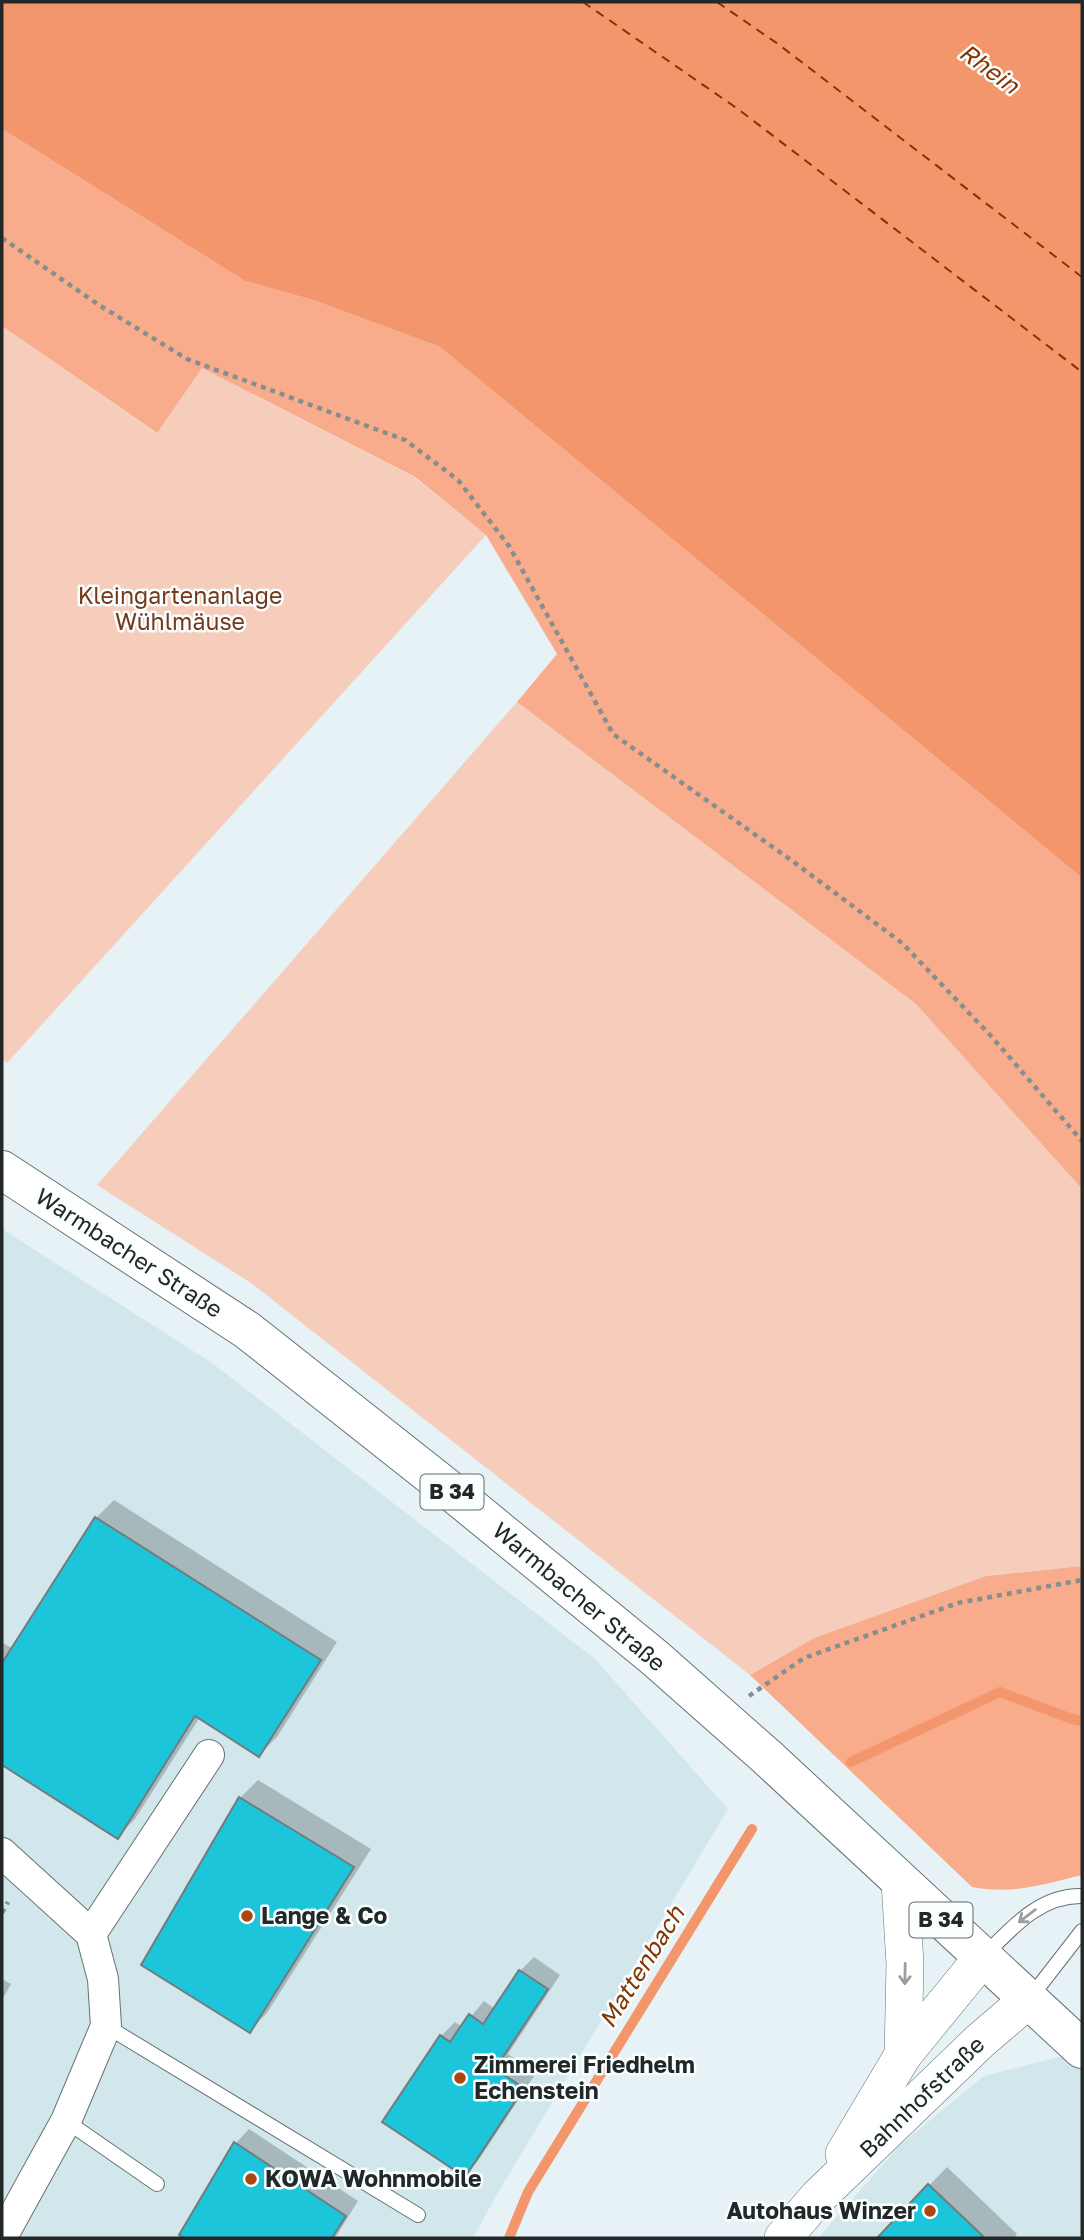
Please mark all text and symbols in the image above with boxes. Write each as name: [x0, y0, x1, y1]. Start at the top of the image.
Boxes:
water label: Rhein: [955, 37, 1026, 100]
park label: Kleingartenanlage Wühlmäuse: [78, 581, 282, 635]
street label: Warmbacher Straße: [31, 1181, 228, 1323]
road number: B 34: [420, 1474, 484, 1510]
street label: Warmbacher Straße: [487, 1516, 672, 1677]
water label: Mattenbach: [592, 1899, 690, 2032]
place label: Lange & Co: [261, 1901, 387, 1929]
road number: B 34: [909, 1902, 972, 1938]
marker: Lange & Co: [239, 1908, 255, 1924]
one-way arrow: [1018, 1909, 1037, 1923]
one-way arrow: [898, 1962, 911, 1985]
street label: Bahnhofstraße: [853, 2030, 990, 2163]
place label: Zimmerei Friedhelm Echenstein: [474, 2050, 695, 2104]
marker: Zimmerei Friedhelm Echenstein: [452, 2070, 468, 2086]
place label: KOWA Wohnmobile: [265, 2164, 482, 2192]
marker: KOWA Wohnmobile: [243, 2171, 259, 2187]
place label: Autohaus Winzer: [726, 2196, 916, 2224]
marker: Autohaus Winzer: [922, 2203, 938, 2219]

